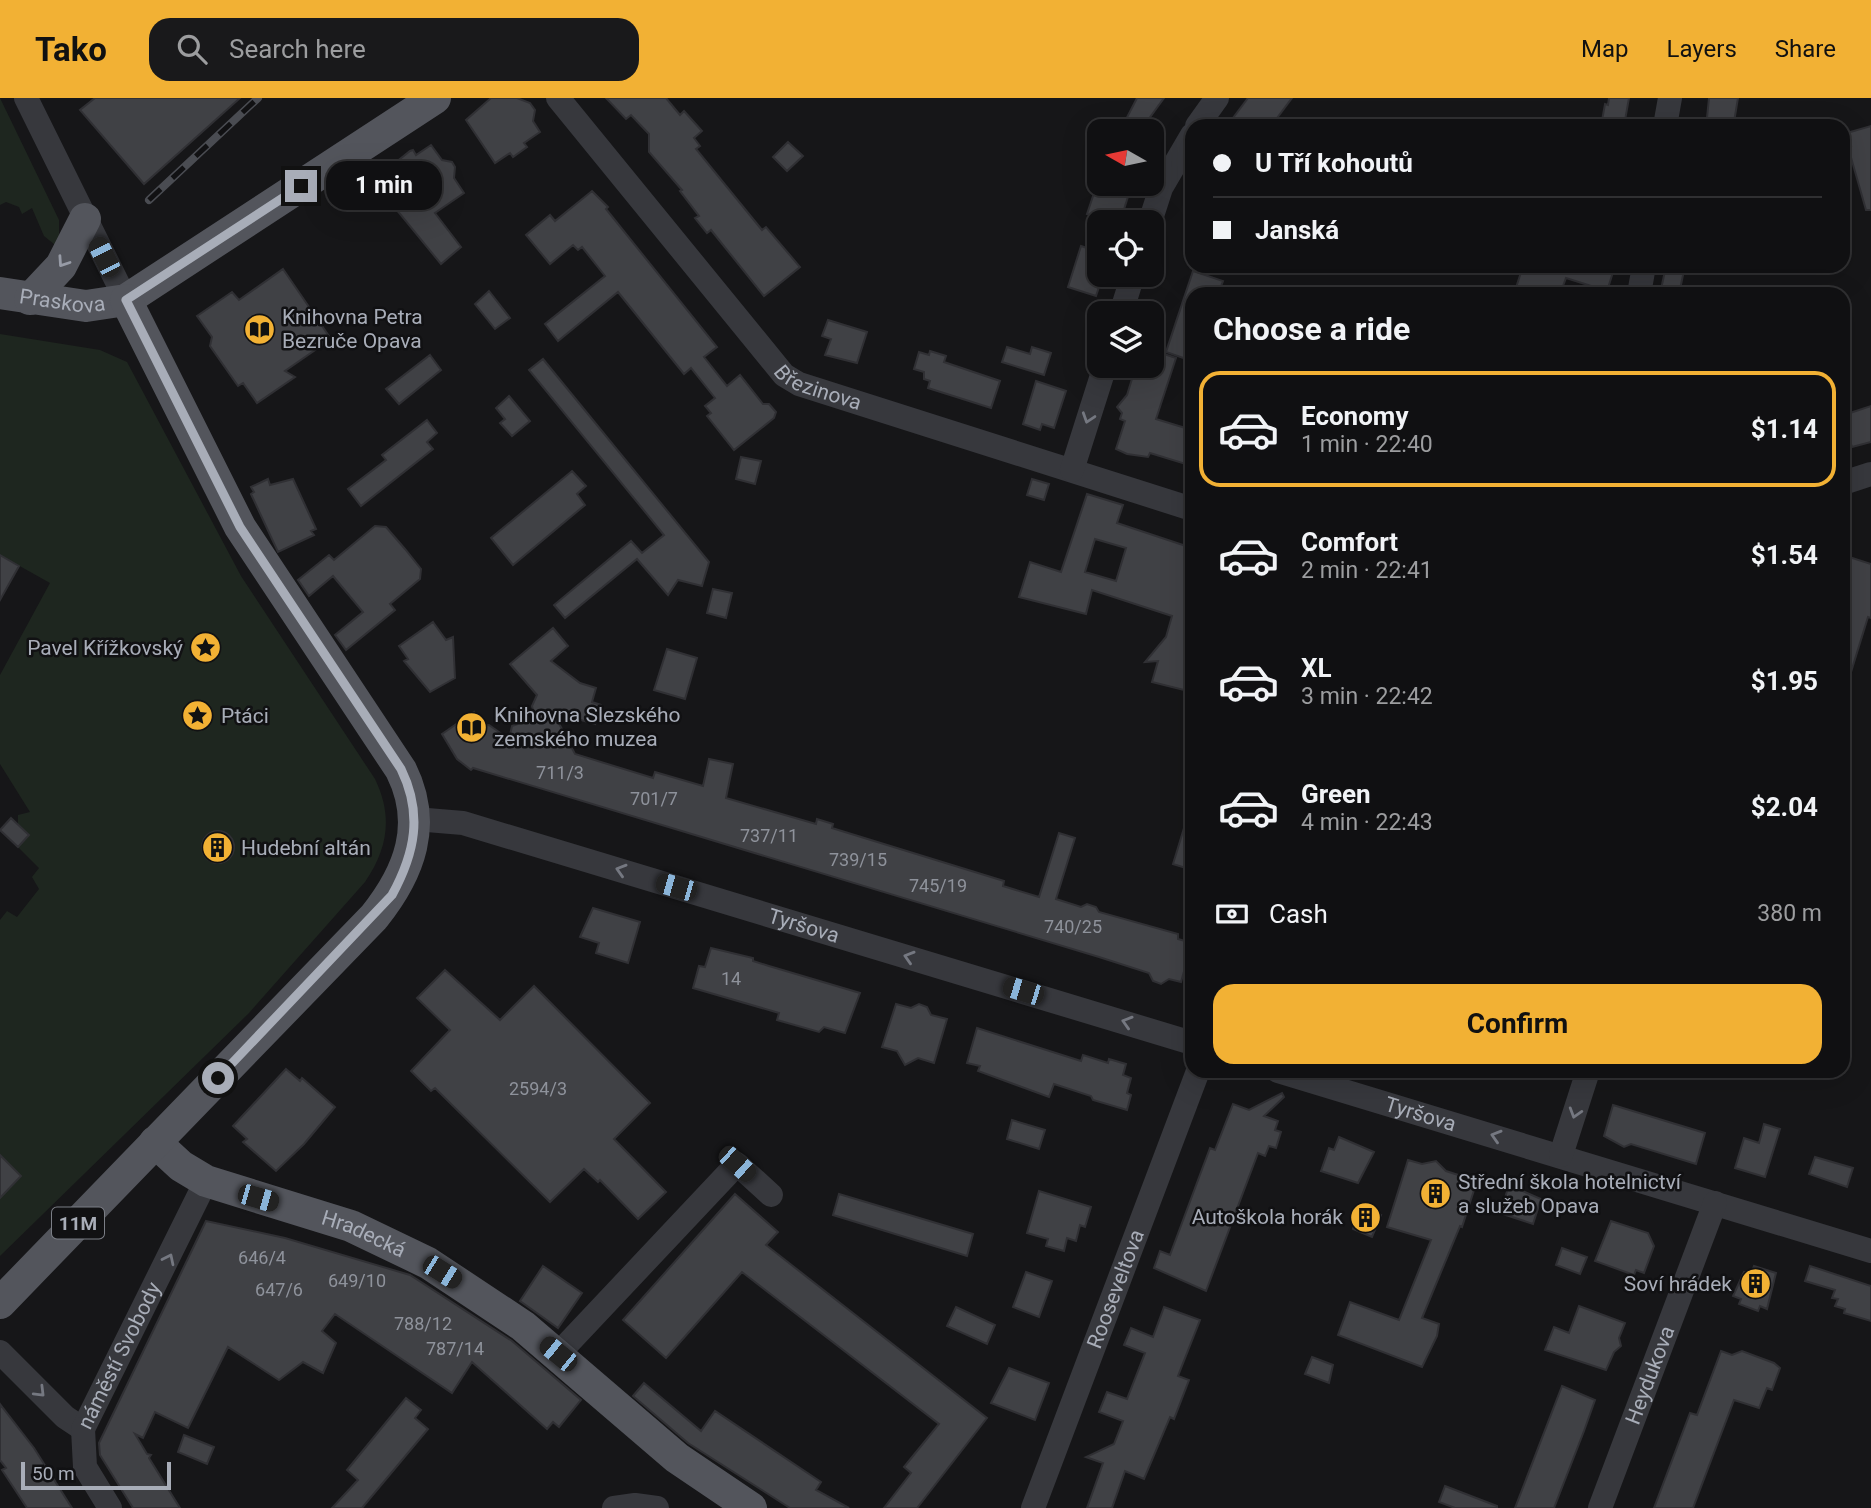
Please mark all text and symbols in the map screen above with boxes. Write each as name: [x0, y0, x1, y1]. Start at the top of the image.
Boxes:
search box: [149, 18, 639, 81]
text: Tako: [35, 30, 107, 69]
icon: search: [173, 30, 211, 68]
text: Search here: [229, 34, 366, 64]
text: Map: [1581, 35, 1629, 63]
text: Layers: [1667, 35, 1737, 63]
text: Share: [1775, 35, 1836, 63]
north arrow: [1087, 119, 1164, 196]
map controls: [1087, 119, 1164, 378]
text: U Tří kohoutů: [1255, 148, 1413, 178]
callout: 1 min: [326, 162, 441, 210]
route end: [285, 170, 317, 202]
text: 1 min: [355, 172, 413, 199]
button: locate: [1087, 210, 1164, 287]
text: Janská: [1255, 215, 1339, 245]
car: [86, 234, 123, 280]
one-way arrow: [58, 254, 71, 267]
street label: Praskova: [18, 284, 107, 318]
button: layers: [1087, 301, 1164, 378]
place label: Knihovna Petra Bezruče Opava: [282, 305, 423, 353]
text: Choose a ride: [1213, 310, 1410, 348]
library icon: Knihovna Petra Bezruče Opava: [242, 312, 276, 346]
street label: Březinova: [769, 360, 864, 415]
icon: car: [1217, 398, 1280, 461]
text: Economy: [1301, 401, 1408, 431]
one-way arrow: [1082, 411, 1096, 424]
text: $1.14: [1751, 414, 1818, 444]
text: 1 min · 22:40: [1301, 431, 1433, 458]
icon: car: [1217, 524, 1280, 587]
text: Comfort: [1301, 527, 1398, 557]
text: $1.54: [1751, 540, 1818, 570]
text: 2 min · 22:41: [1301, 557, 1433, 584]
place icon: Pavel Křížkovský: [189, 631, 223, 665]
place label: Pavel Křížkovský: [27, 636, 183, 660]
icon: car: [1217, 650, 1280, 713]
text: XL: [1301, 653, 1332, 683]
text: $1.95: [1751, 666, 1818, 696]
text: 3 min · 22:42: [1301, 683, 1433, 710]
place icon: Ptáci: [181, 699, 215, 733]
place label: Knihovna Slezského zemského muzea: [494, 703, 681, 751]
place label: Ptáci: [221, 704, 269, 728]
library icon: Knihovna Slezského zemského muzea: [454, 710, 488, 744]
house number: 711/3: [536, 762, 584, 783]
icon: car: [1217, 776, 1280, 839]
text: Green: [1301, 779, 1371, 809]
house number: 701/7: [630, 788, 678, 809]
text: $2.04: [1751, 792, 1818, 822]
text: 4 min · 22:43: [1301, 809, 1433, 836]
house number: 737/11: [740, 825, 798, 846]
building icon: Hudební altán: [201, 831, 235, 865]
place label: Hudební altán: [241, 836, 371, 860]
house number: 739/15: [829, 849, 887, 870]
one-way arrow: [615, 864, 627, 879]
car: [653, 871, 700, 903]
house number: 745/19: [909, 875, 967, 896]
icon: cash: [1213, 895, 1251, 933]
text: Cash: [1269, 899, 1328, 929]
text: 380 m: [1757, 900, 1822, 927]
street label: Tyršova: [765, 904, 842, 948]
house number: 740/25: [1044, 916, 1102, 937]
one-way arrow: [903, 950, 915, 965]
house number: 14: [721, 968, 741, 989]
car: [1000, 975, 1047, 1007]
button: Confirm: [1213, 984, 1822, 1064]
one-way arrow: [1121, 1016, 1133, 1031]
route start: [202, 1062, 234, 1094]
house number: 2594/3: [509, 1078, 567, 1099]
street label: Tyršova: [1382, 1092, 1459, 1136]
one-way arrow: [1568, 1107, 1583, 1119]
one-way arrow: [1490, 1129, 1502, 1144]
car: [715, 1142, 760, 1186]
place label: Střední škola hotelnictví a služeb Opava: [1458, 1170, 1682, 1218]
building icon: Střední škola hotelnictví a služeb Opava: [1418, 1177, 1452, 1211]
car: [235, 1182, 282, 1214]
building icon: Autoškola horák: [1349, 1200, 1383, 1234]
place label: Autoškola horák: [1192, 1205, 1343, 1229]
street label: Hradecká: [319, 1206, 410, 1262]
road number: 11M: [52, 1208, 104, 1238]
street label: Rooseveltova: [1082, 1226, 1149, 1352]
house number: 646/4: [238, 1247, 286, 1268]
car: [419, 1252, 466, 1292]
one-way arrow: [160, 1254, 174, 1266]
building icon: Soví hrádek: [1738, 1267, 1772, 1301]
house number: 649/10: [328, 1270, 386, 1291]
place label: Soví hrádek: [1624, 1272, 1732, 1296]
street label: náměstí Svobody: [73, 1278, 166, 1433]
house number: 647/6: [255, 1279, 303, 1300]
house number: 788/12: [394, 1313, 452, 1334]
street label: Heydukova: [1621, 1323, 1680, 1428]
car: [536, 1333, 581, 1375]
house number: 787/14: [426, 1338, 484, 1359]
one-way arrow: [32, 1384, 45, 1397]
scale bar: [21, 1459, 172, 1491]
text: 50 m: [32, 1462, 75, 1485]

